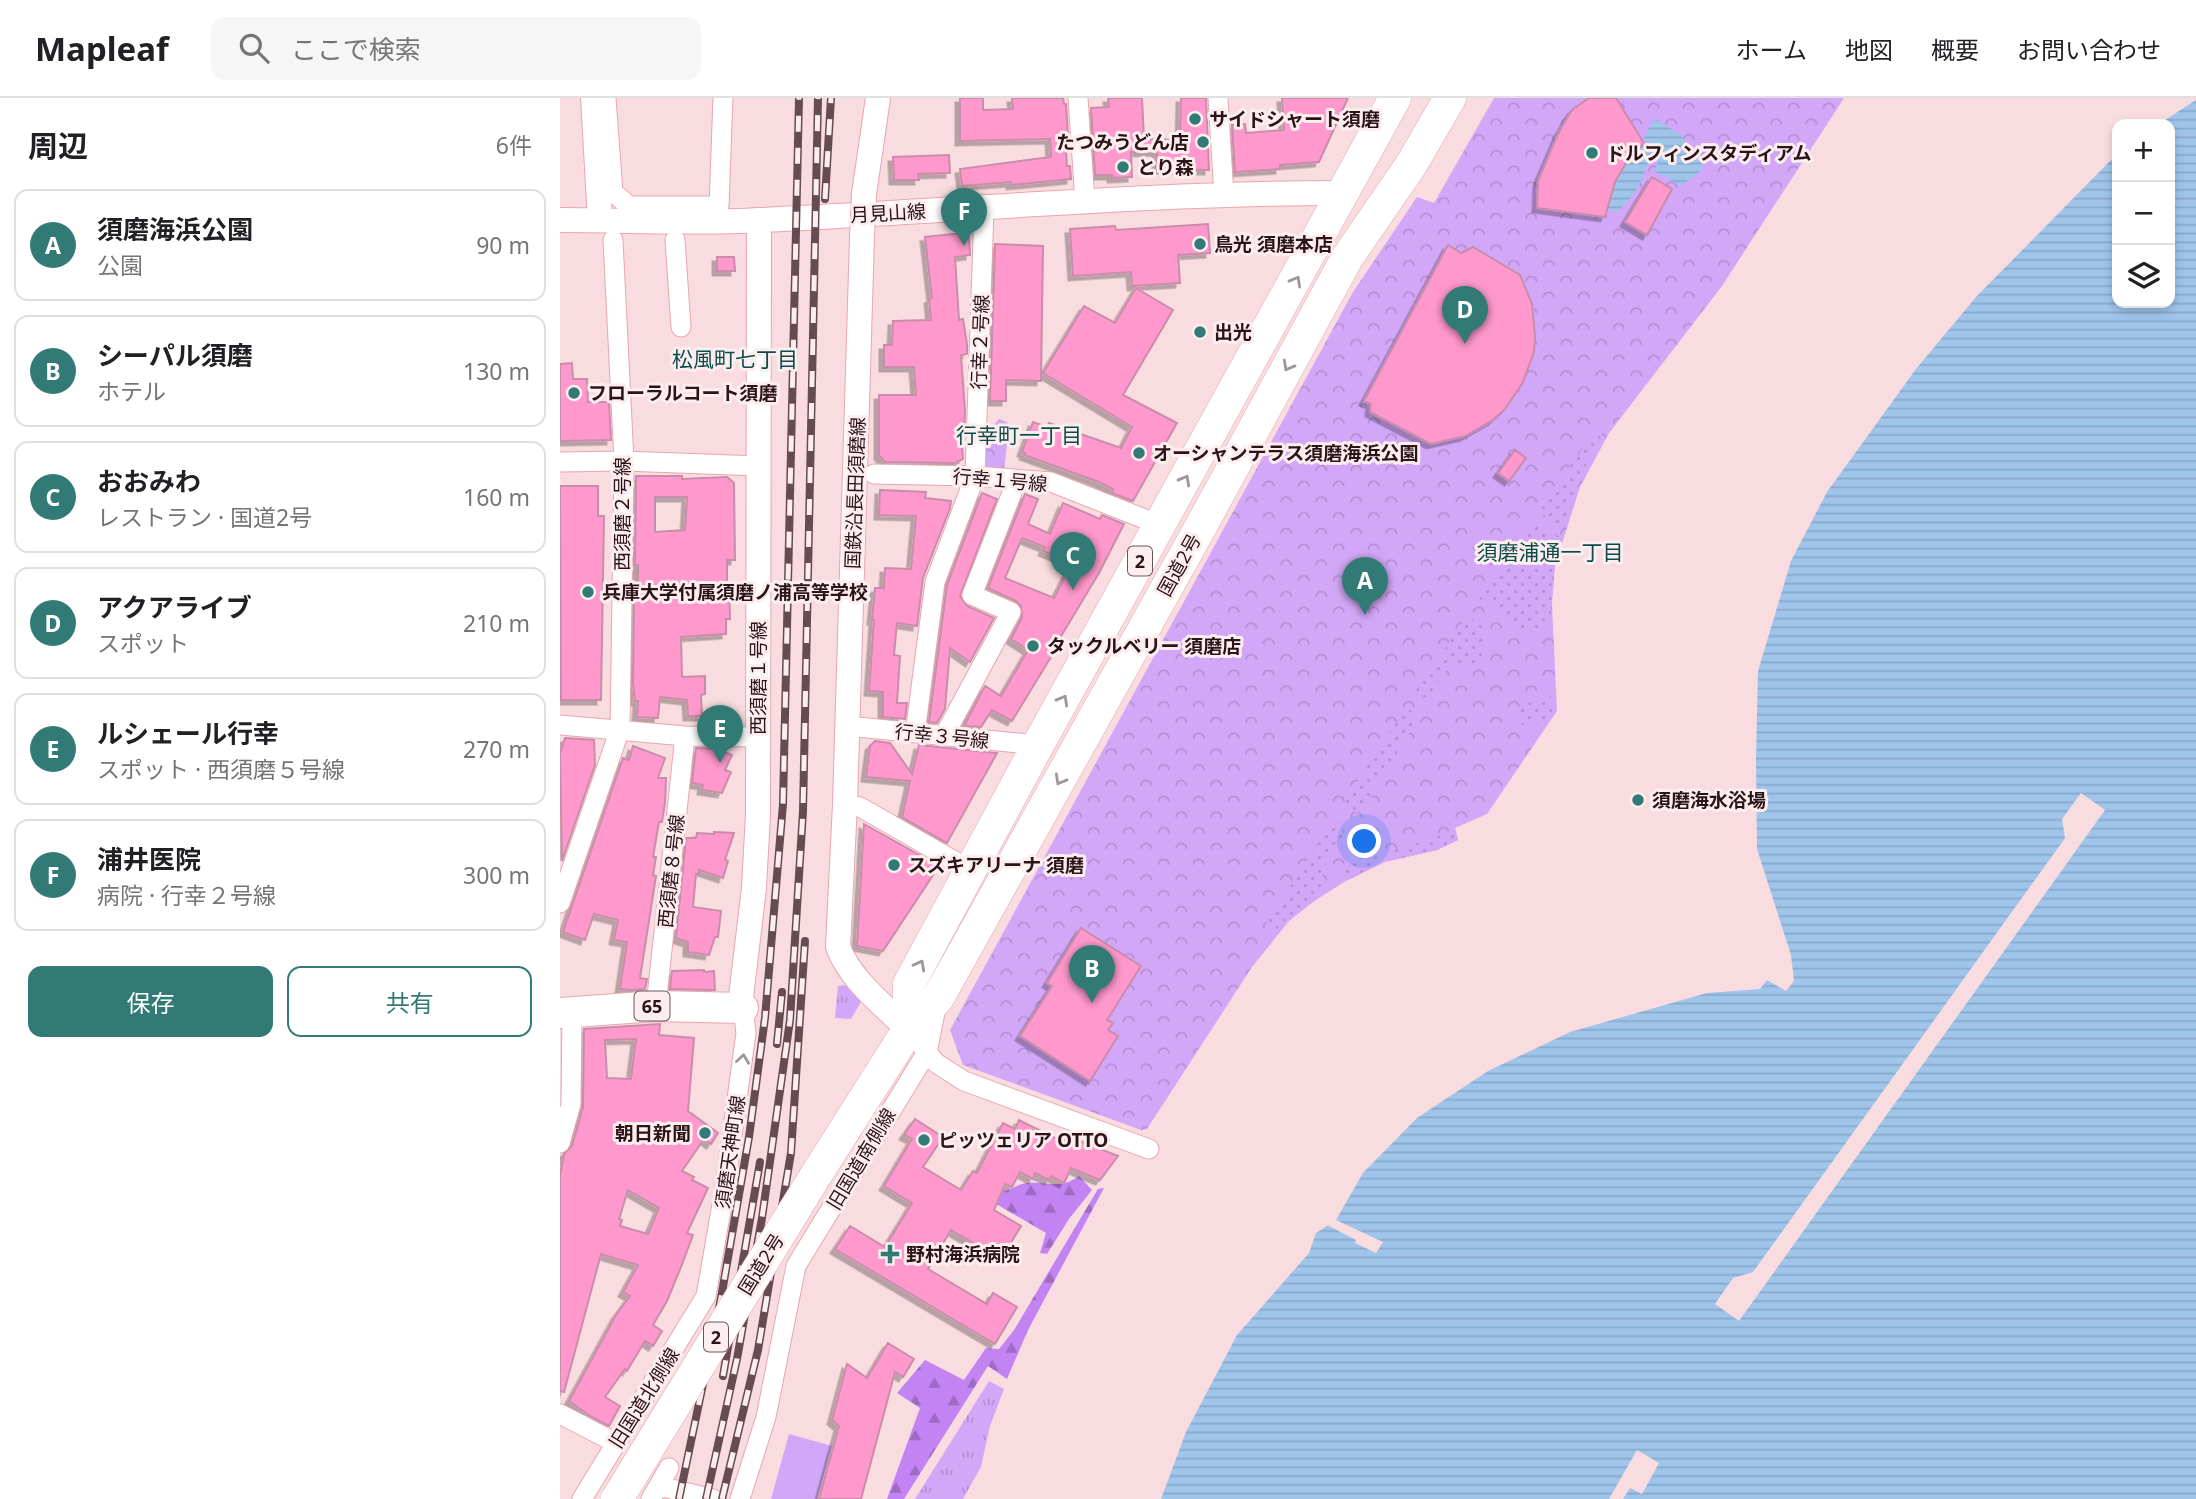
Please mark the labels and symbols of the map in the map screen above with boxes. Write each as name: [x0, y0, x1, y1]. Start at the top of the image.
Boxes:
place label: サイドシャート須磨: [1209, 106, 1380, 132]
marker: サイドシャート須磨: [1187, 111, 1203, 127]
place label: たつみうどん店: [1056, 129, 1189, 155]
marker: たつみうどん店: [1195, 134, 1211, 150]
place label: ドルフィンスタディアム: [1606, 140, 1812, 166]
marker: ドルフィンスタディアム: [1584, 145, 1600, 161]
place label: とり森: [1137, 154, 1194, 180]
marker: とり森: [1115, 159, 1131, 175]
pin: F: [941, 188, 987, 246]
street label: 月見山線: [849, 198, 927, 228]
place label: 鳥光 須磨本店: [1214, 231, 1333, 257]
marker: 鳥光 須磨本店: [1192, 236, 1208, 252]
one-way arrow: [1288, 276, 1301, 288]
pin: D: [1442, 286, 1488, 344]
street label: 行幸２号線: [965, 294, 995, 390]
place label: 出光: [1214, 319, 1252, 345]
marker: 出光: [1192, 324, 1208, 340]
district label: 松風町七丁目: [672, 345, 798, 373]
one-way arrow: [1283, 359, 1296, 371]
place label: フローラルコート須磨: [588, 380, 778, 406]
marker: フローラルコート須磨: [566, 385, 582, 401]
street label: 国鉄沿長田須磨線: [839, 417, 871, 569]
district label: 行幸町一丁目: [956, 421, 1082, 449]
place label: オーシャンテラス須磨海浜公園: [1153, 440, 1418, 466]
marker: オーシャンテラス須磨海浜公園: [1131, 445, 1147, 461]
street label: 西須磨２号線: [609, 457, 635, 571]
street label: 行幸１号線: [952, 463, 1048, 497]
one-way arrow: [1177, 474, 1190, 487]
street label: 国道2号: [1151, 529, 1207, 601]
pin: C: [1050, 532, 1096, 590]
district label: 須磨浦通一丁目: [1477, 538, 1624, 566]
road number: 2: [1128, 546, 1152, 575]
pin: A: [1342, 557, 1388, 615]
place label: 兵庫大学付属須磨ノ浦高等学校: [602, 579, 868, 605]
marker: 兵庫大学付属須磨ノ浦高等学校: [580, 584, 596, 600]
street label: 西須磨１号線: [745, 621, 771, 735]
place label: タックルベリー 須磨店: [1047, 633, 1241, 659]
marker: タックルベリー 須磨店: [1025, 638, 1041, 654]
one-way arrow: [1055, 695, 1068, 707]
pin: E: [697, 705, 743, 763]
street label: 行幸３号線: [893, 718, 991, 754]
one-way arrow: [1055, 773, 1068, 785]
place label: 須磨海水浴場: [1652, 787, 1766, 813]
marker: 須磨海水浴場: [1630, 792, 1646, 808]
street label: 西須磨８号線: [652, 813, 690, 929]
your location: [1347, 824, 1381, 858]
place label: スズキアリーナ 須磨: [908, 852, 1084, 878]
marker: スズキアリーナ 須磨: [886, 857, 902, 873]
pin: B: [1069, 945, 1115, 1003]
one-way arrow: [911, 959, 925, 972]
road number: 65: [634, 992, 670, 1021]
one-way arrow: [735, 1053, 750, 1065]
street label: 須磨天神町線: [709, 1094, 751, 1210]
street label: 旧国道南側線: [820, 1103, 902, 1215]
place label: 朝日新聞: [615, 1120, 691, 1146]
marker: 朝日新聞: [697, 1125, 713, 1141]
place label: ピッツェリア OTTO: [938, 1127, 1108, 1153]
marker: ピッツェリア OTTO: [916, 1132, 932, 1148]
street label: 国道2号: [732, 1228, 790, 1300]
place label: 野村海浜病院: [906, 1241, 1020, 1267]
marker: 野村海浜病院: [880, 1244, 900, 1264]
road number: 2: [704, 1322, 728, 1352]
street label: 旧国道北側線: [603, 1343, 685, 1453]

